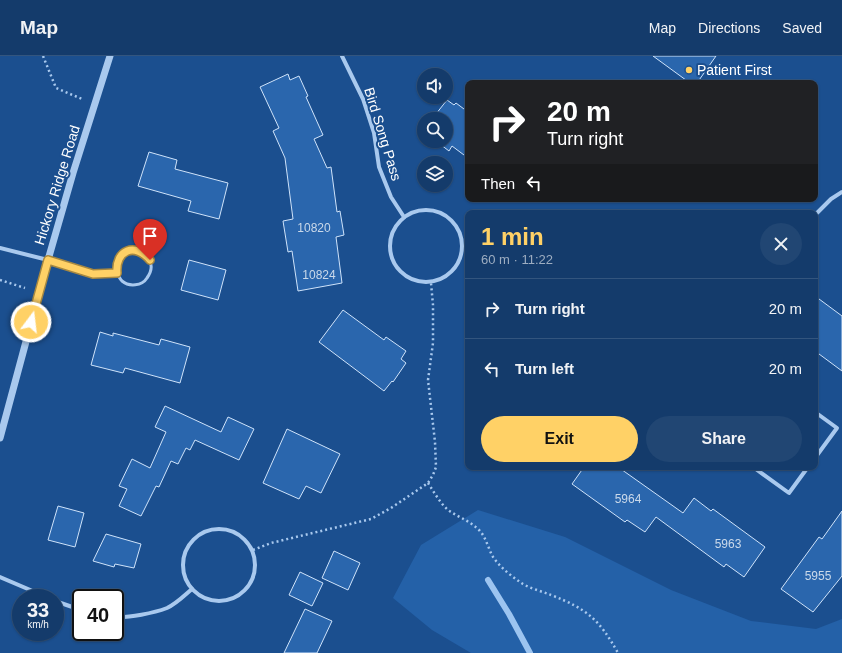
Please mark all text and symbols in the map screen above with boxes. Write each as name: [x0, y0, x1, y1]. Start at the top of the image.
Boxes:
text: Map: [20, 17, 58, 38]
text: Map: [649, 20, 676, 36]
text: Directions: [698, 20, 760, 36]
text: Saved: [782, 20, 822, 36]
place label: Patient First: [697, 62, 772, 78]
marker: Patient First: [684, 65, 694, 75]
map controls: [417, 68, 453, 192]
button: sound: [417, 68, 453, 104]
street label: Bird Song Pass: [361, 86, 405, 182]
icon: right: [481, 96, 533, 148]
text: 20 m: [547, 96, 611, 127]
button: search: [417, 112, 453, 148]
street label: Hickory Ridge Road: [31, 123, 83, 247]
text: Turn right: [547, 129, 623, 149]
button: layers: [417, 156, 453, 192]
icon: left: [523, 172, 545, 194]
text: Then: [481, 175, 515, 192]
pin: [133, 219, 167, 260]
house number: 10820: [297, 221, 331, 235]
text: 1 min: [481, 223, 544, 250]
button: close: [760, 223, 802, 265]
icon: arrive: [139, 225, 161, 247]
text: 60 m · 11:22: [481, 252, 553, 267]
house number: 10824: [302, 268, 336, 282]
icon: right: [481, 298, 503, 320]
text: Turn right: [515, 300, 585, 317]
text: 20 m: [769, 300, 802, 317]
position arrow: [10, 301, 52, 343]
icon: left: [481, 358, 503, 380]
text: Turn left: [515, 360, 574, 377]
text: 20 m: [769, 360, 802, 377]
button: Exit: [481, 416, 638, 462]
button: Share: [646, 416, 802, 462]
house number: 5964: [615, 492, 642, 506]
house number: 5963: [715, 537, 742, 551]
house number: 5955: [805, 569, 832, 583]
speed limit sign: 40: [72, 589, 124, 641]
text: 33: [27, 599, 49, 621]
text: km/h: [27, 619, 49, 630]

